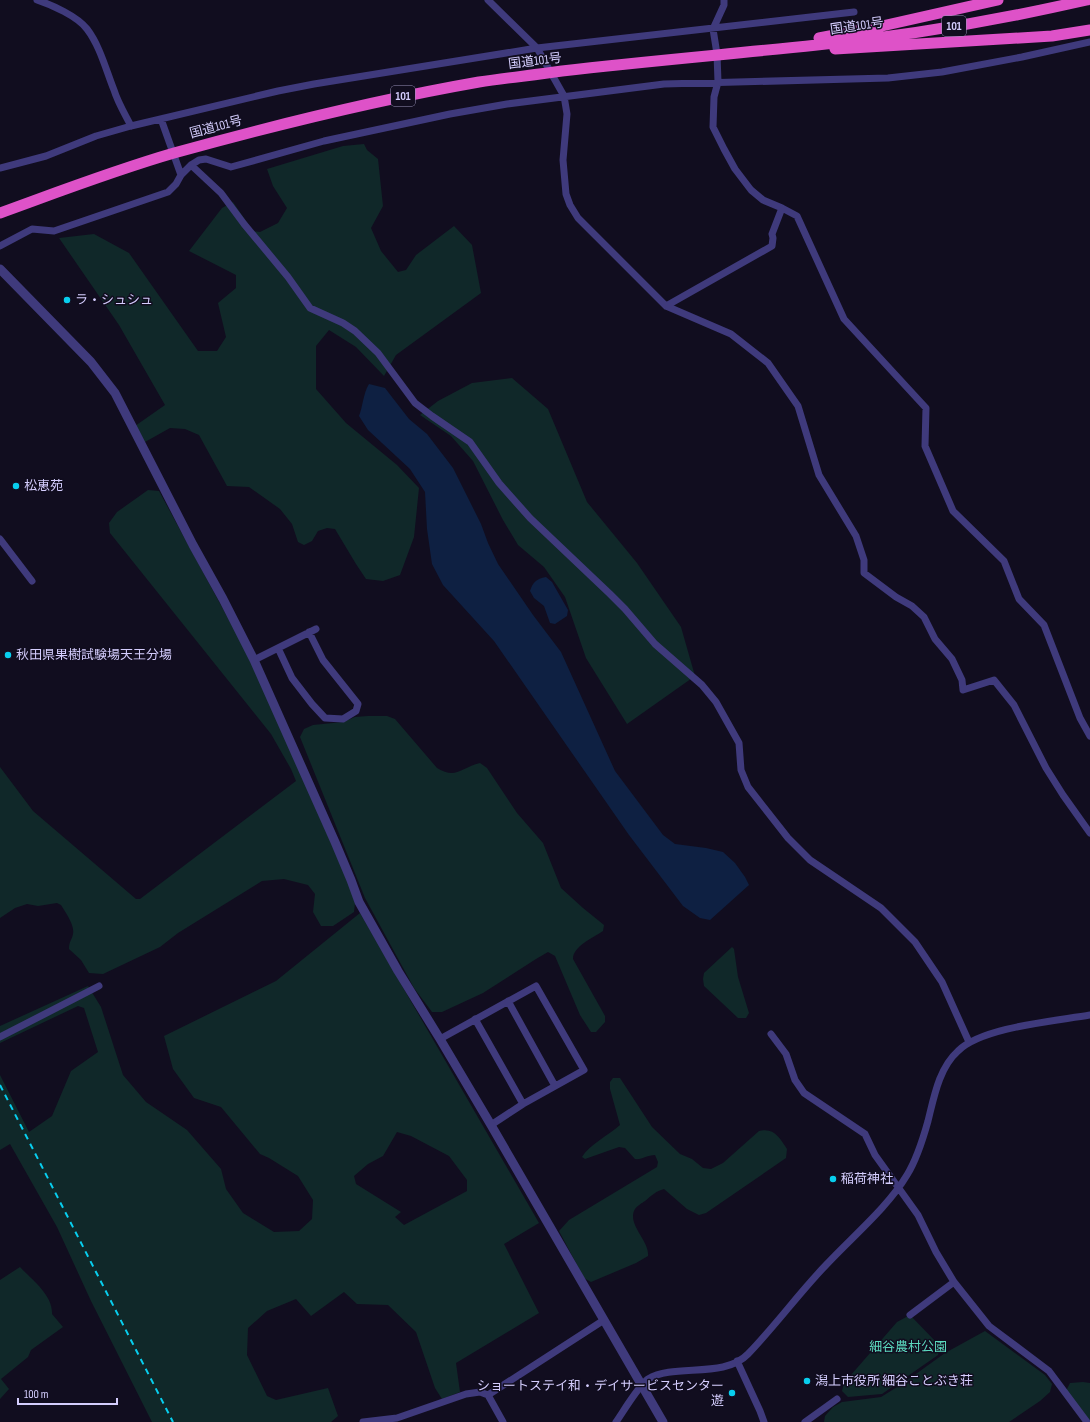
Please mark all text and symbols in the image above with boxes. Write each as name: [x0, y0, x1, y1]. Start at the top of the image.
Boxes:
street label: 国道101号: [829, 14, 885, 38]
road number: 101: [942, 16, 966, 36]
street label: 国道101号: [507, 50, 563, 72]
road number: 101: [391, 86, 415, 106]
street label: 国道101号: [188, 112, 244, 142]
place label: ラ・シュシュ: [75, 292, 153, 308]
marker: ラ・シュシュ: [62, 295, 72, 305]
place label: 松恵苑: [24, 478, 63, 494]
marker: 松恵苑: [11, 481, 21, 491]
place label: 秋田県果樹試験場天王分場: [16, 647, 172, 663]
marker: 秋田県果樹試験場天王分場: [3, 650, 13, 660]
place label: 稲荷神社: [841, 1171, 893, 1187]
marker: 稲荷神社: [828, 1174, 838, 1184]
park label: 細谷農村公園: [869, 1339, 947, 1355]
place label: 潟上市役所 細谷ことぶき荘: [815, 1373, 973, 1389]
marker: 潟上市役所 細谷ことぶき荘: [802, 1376, 812, 1386]
place label: ショートステイ和・デイサービスセンター 遊: [477, 1378, 724, 1409]
scale bar: [18, 1380, 117, 1406]
text: 100 m: [24, 1387, 49, 1402]
marker: ショートステイ和・デイサービスセンター 遊: [727, 1388, 737, 1398]

